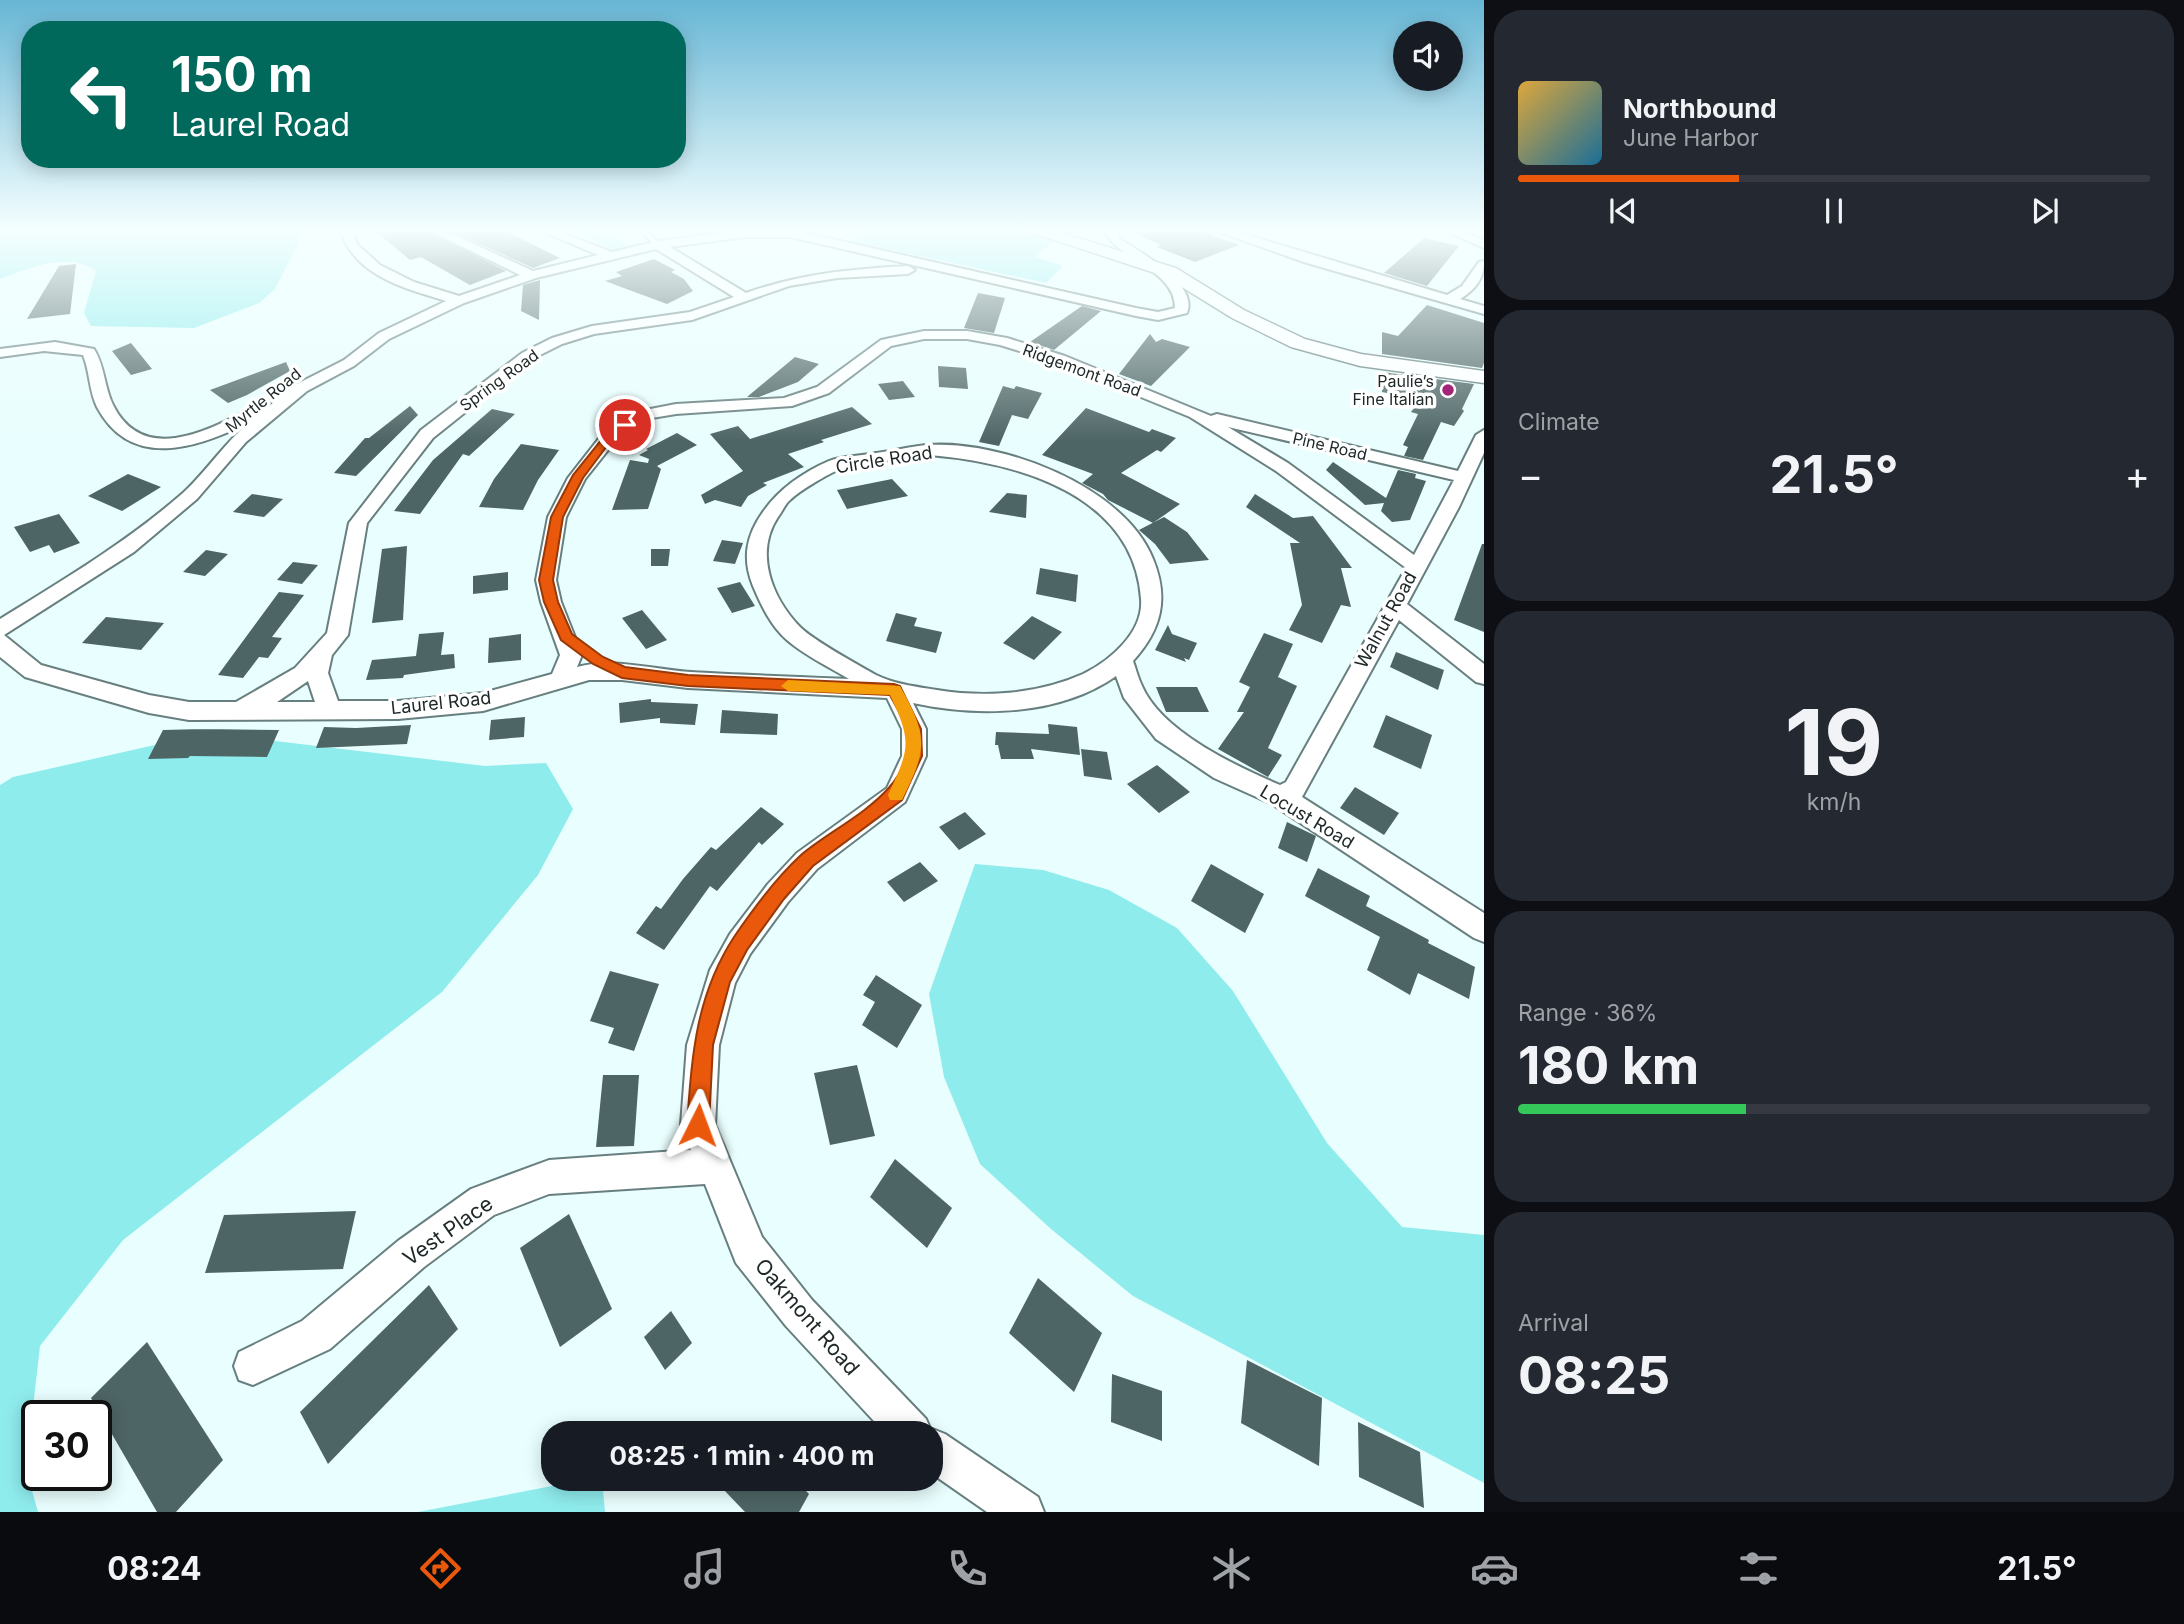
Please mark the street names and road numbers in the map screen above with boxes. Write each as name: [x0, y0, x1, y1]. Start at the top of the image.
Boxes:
street label: Ridgemont Road: [1020, 339, 1144, 401]
street label: Spring Road: [456, 345, 542, 415]
street label: Myrtle Road: [221, 363, 305, 437]
street label: Pine Road: [1291, 428, 1369, 464]
street label: Circle Road: [834, 442, 934, 478]
street label: Walnut Road: [1350, 568, 1421, 672]
street label: Laurel Road: [390, 687, 492, 718]
street label: Locust Road: [1257, 780, 1358, 853]
street label: Vest Place: [398, 1191, 498, 1271]
street label: Oakmont Road: [750, 1253, 865, 1380]

